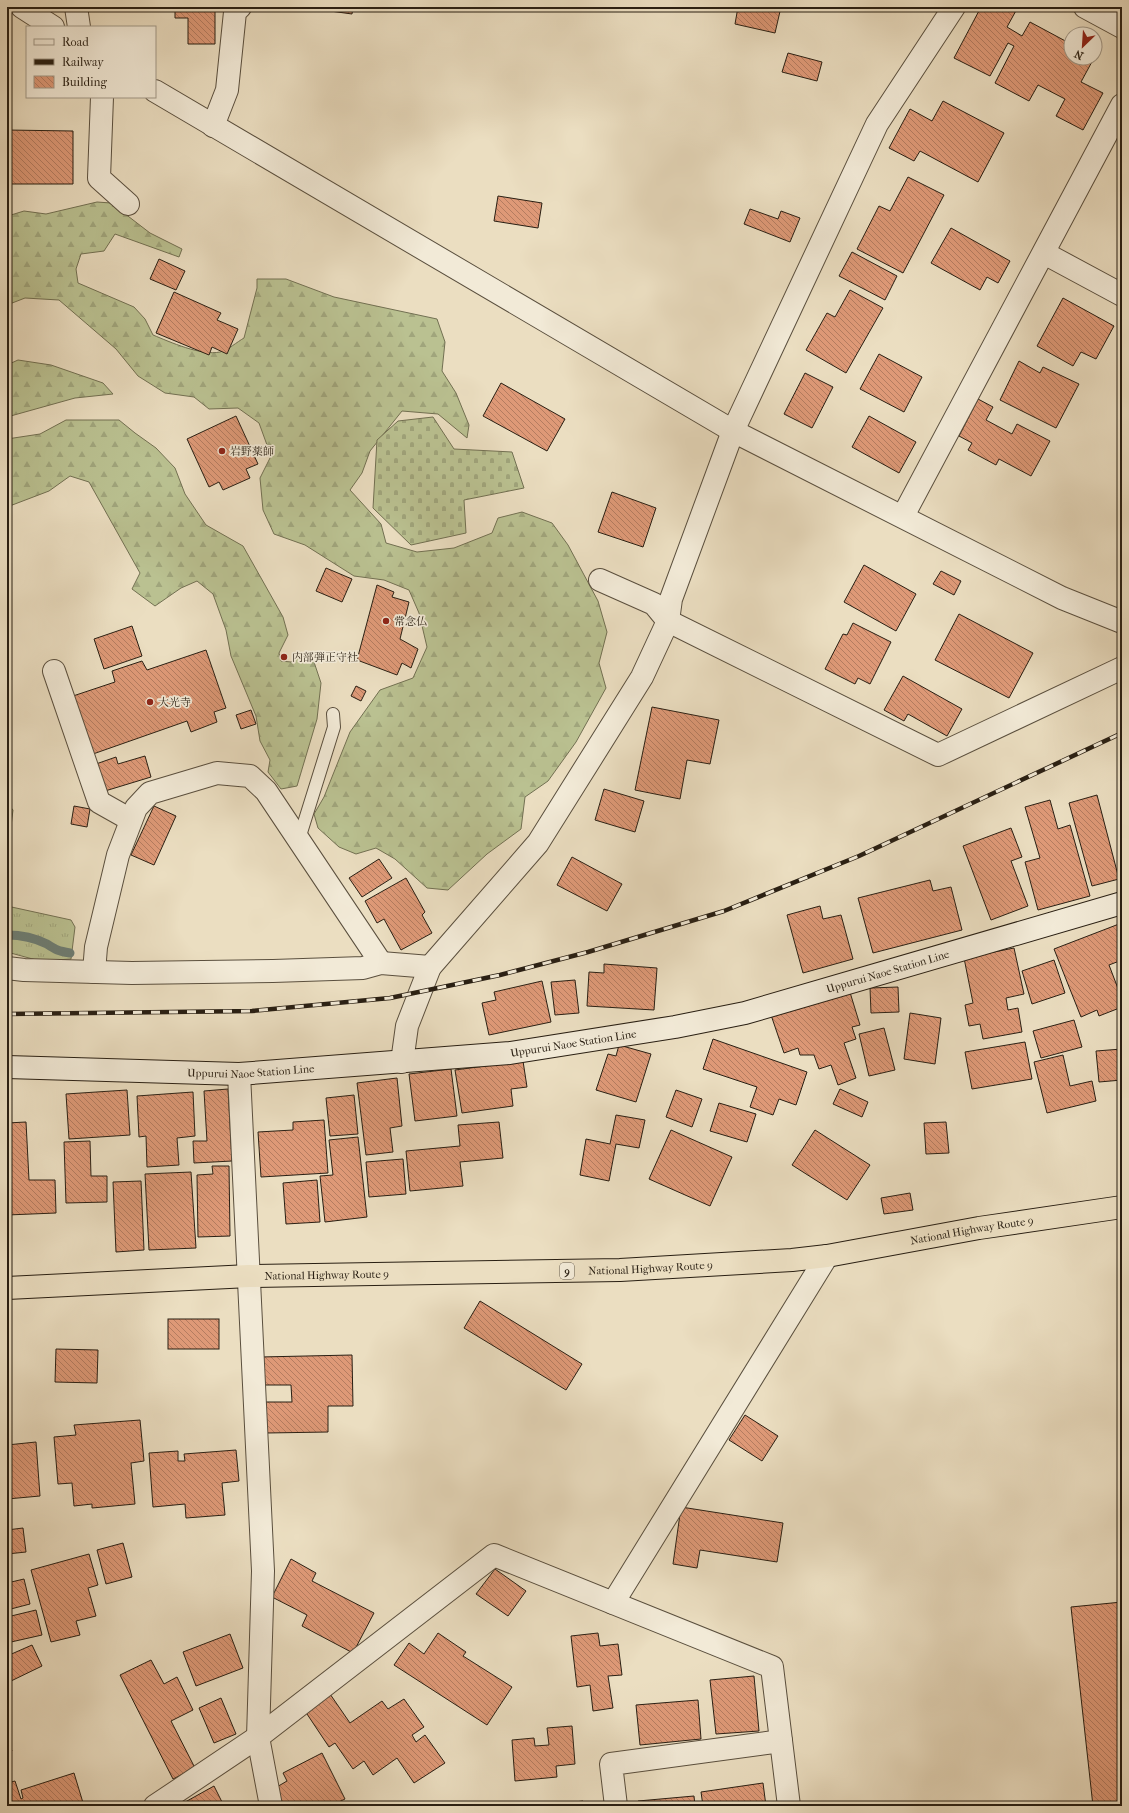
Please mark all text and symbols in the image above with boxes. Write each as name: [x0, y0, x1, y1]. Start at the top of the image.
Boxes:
legend: [26, 26, 156, 98]
north arrow: [1063, 26, 1103, 66]
text: Road: [62, 35, 89, 49]
text: N: [1072, 47, 1086, 62]
text: Railway: [62, 55, 104, 69]
text: Building: [62, 75, 107, 89]
place label: 岩野薬師: [230, 445, 274, 458]
marker: 岩野薬師: [217, 446, 227, 456]
place label: 常念仏: [394, 615, 427, 628]
marker: 常念仏: [381, 616, 391, 626]
place label: 内部弾正守社: [292, 651, 358, 664]
marker: 内部弾正守社: [279, 652, 289, 662]
place label: 大光寺: [158, 696, 191, 709]
marker: 大光寺: [145, 697, 155, 707]
street label: Uppurui Naoe Station Line: [825, 948, 951, 996]
street label: Uppurui Naoe Station Line: [509, 1027, 638, 1060]
street label: Uppurui Naoe Station Line: [187, 1062, 316, 1081]
street label: National Highway Route 9: [909, 1214, 1035, 1248]
street label: National Highway Route 9: [588, 1259, 713, 1278]
road number: 9: [560, 1263, 574, 1279]
street label: National Highway Route 9: [264, 1268, 389, 1283]

